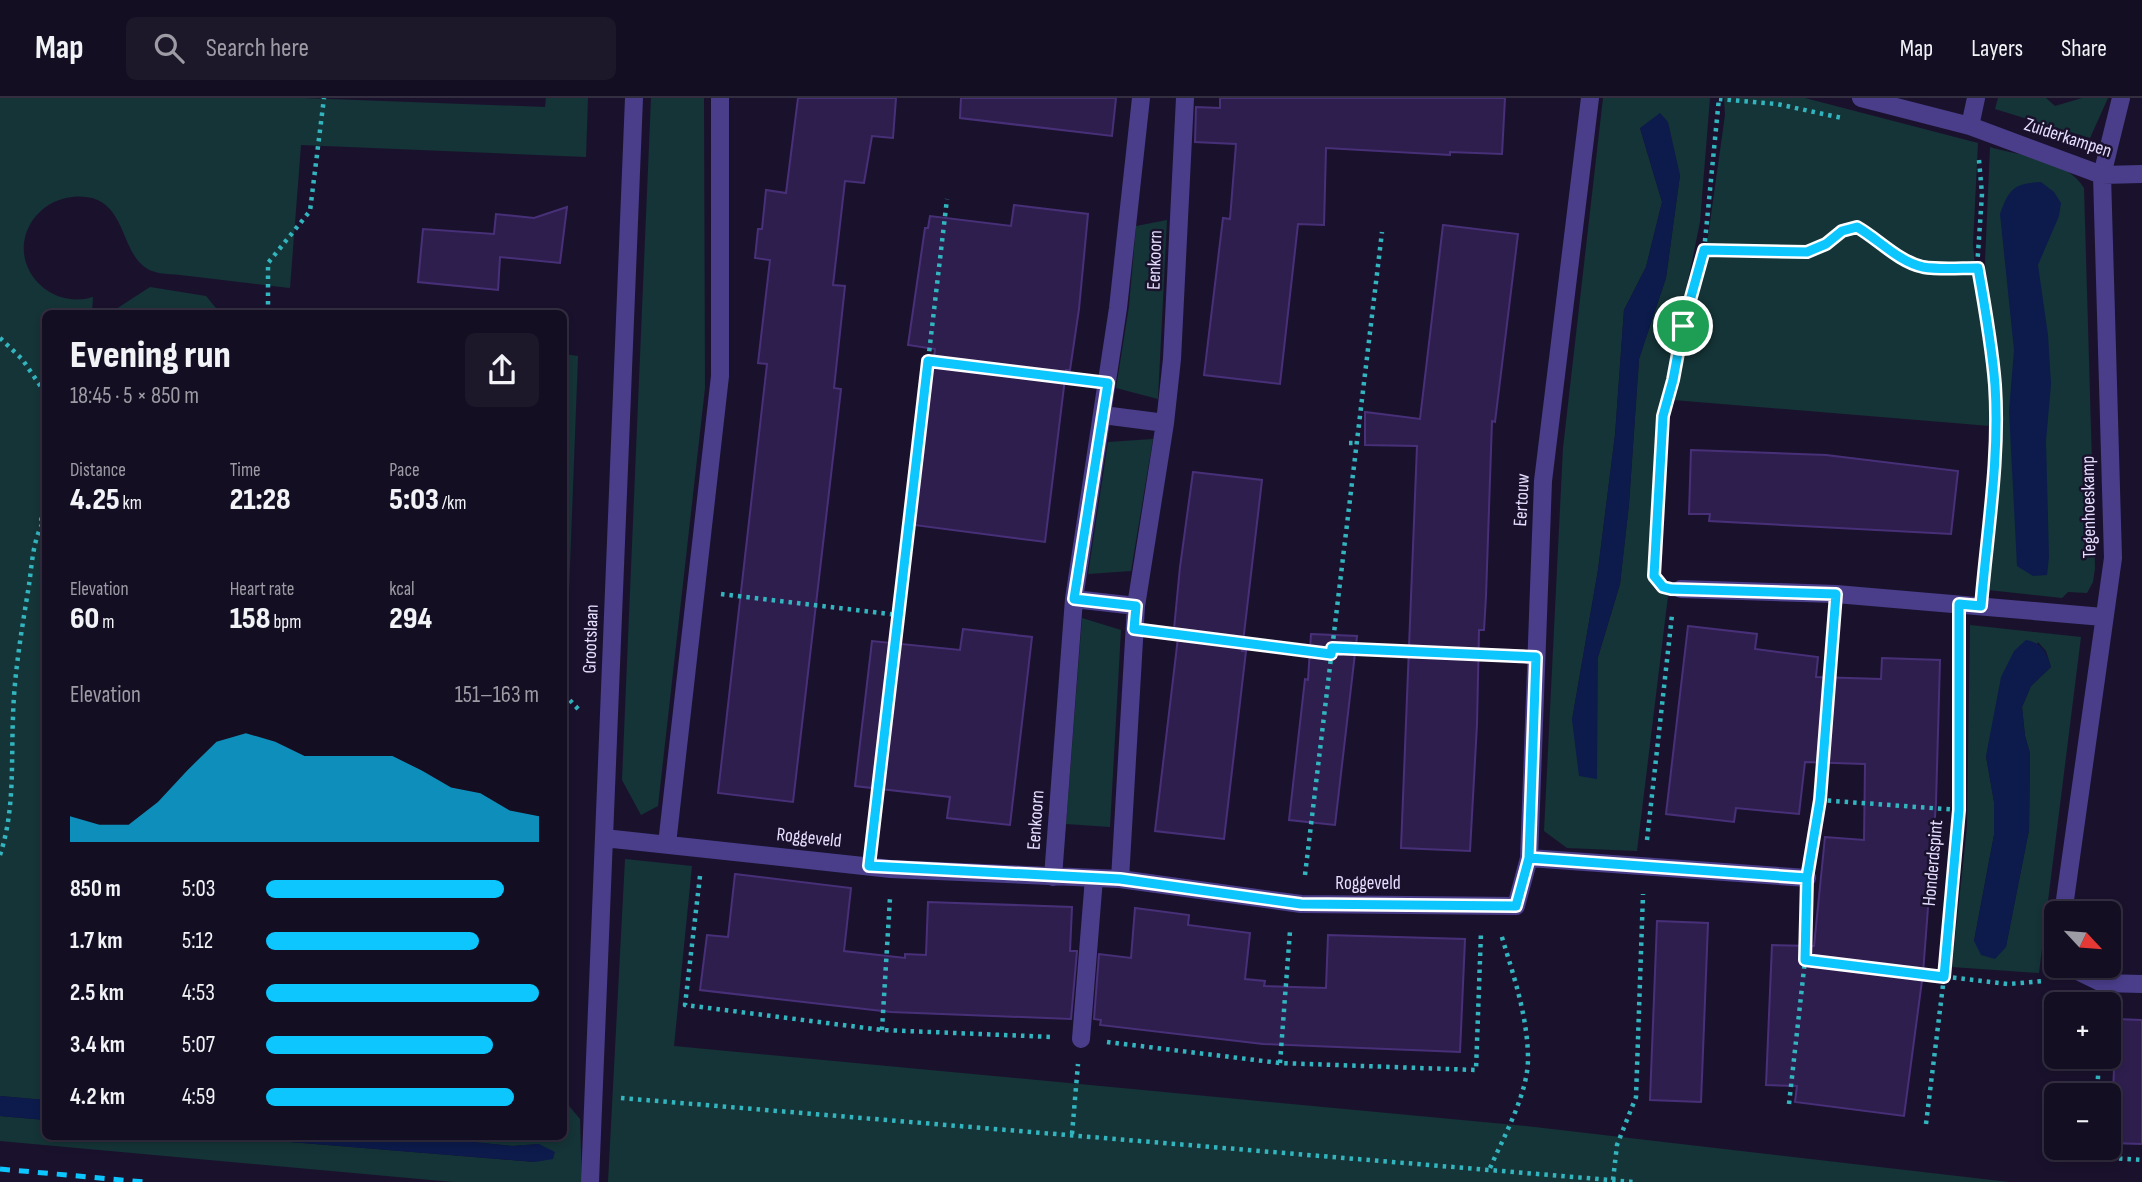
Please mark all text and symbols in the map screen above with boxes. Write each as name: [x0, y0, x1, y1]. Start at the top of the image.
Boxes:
search box: [126, 17, 616, 80]
text: Map: [35, 28, 84, 68]
icon: search: [150, 29, 188, 67]
text: Search here: [206, 33, 309, 64]
text: Map: [1900, 34, 1933, 63]
text: Layers: [1971, 34, 2023, 63]
text: Share: [2061, 34, 2107, 63]
street label: Zuiderkampen: [2021, 113, 2115, 163]
street label: Eenkoorn: [1142, 230, 1168, 290]
pin: [1653, 296, 1713, 356]
icon: arrive: [1664, 307, 1702, 345]
text: Evening run: [70, 333, 231, 378]
button: share: [465, 333, 539, 407]
text: 18:45 · 5 × 850 m: [70, 382, 199, 410]
street label: Tegenhoeskamp: [2077, 456, 2101, 558]
text: Distance: [70, 459, 126, 482]
text: Time: [230, 459, 261, 482]
text: Pace: [389, 459, 420, 482]
street label: Eertouw: [1509, 473, 1535, 527]
text: 4.25: [70, 482, 120, 518]
text: 21:28: [230, 482, 291, 518]
text: 5:03: [389, 482, 439, 518]
text: km: [120, 492, 142, 515]
text: /km: [439, 492, 466, 515]
text: Elevation: [70, 578, 129, 601]
text: Heart rate: [230, 578, 295, 601]
text: kcal: [389, 578, 414, 601]
text: 60: [70, 601, 99, 637]
text: 158: [230, 601, 270, 637]
text: 294: [389, 601, 432, 637]
street label: Grootslaan: [578, 604, 604, 674]
text: m: [99, 611, 115, 634]
text: bpm: [270, 611, 301, 634]
text: Elevation: [70, 681, 141, 709]
text: 151–163 m: [455, 681, 539, 709]
street label: Eenkoorn: [1022, 789, 1050, 851]
street label: Honderdspint: [1918, 819, 1948, 907]
street label: Roggeveld: [775, 823, 843, 853]
street label: Roggeveld: [1335, 872, 1401, 895]
text: 850 m: [70, 875, 121, 903]
text: 5:03: [182, 875, 215, 903]
north arrow: [2044, 901, 2121, 978]
map controls: [2044, 901, 2121, 1160]
text: 1.7 km: [70, 927, 123, 955]
text: 5:12: [182, 927, 213, 955]
text: 2.5 km: [70, 979, 124, 1007]
text: 4:53: [182, 979, 215, 1007]
button: +: [2044, 992, 2121, 1069]
text: 3.4 km: [70, 1031, 125, 1059]
text: 5:07: [182, 1031, 215, 1059]
text: 4.2 km: [70, 1083, 125, 1111]
text: 4:59: [182, 1083, 215, 1111]
button: −: [2044, 1083, 2121, 1160]

